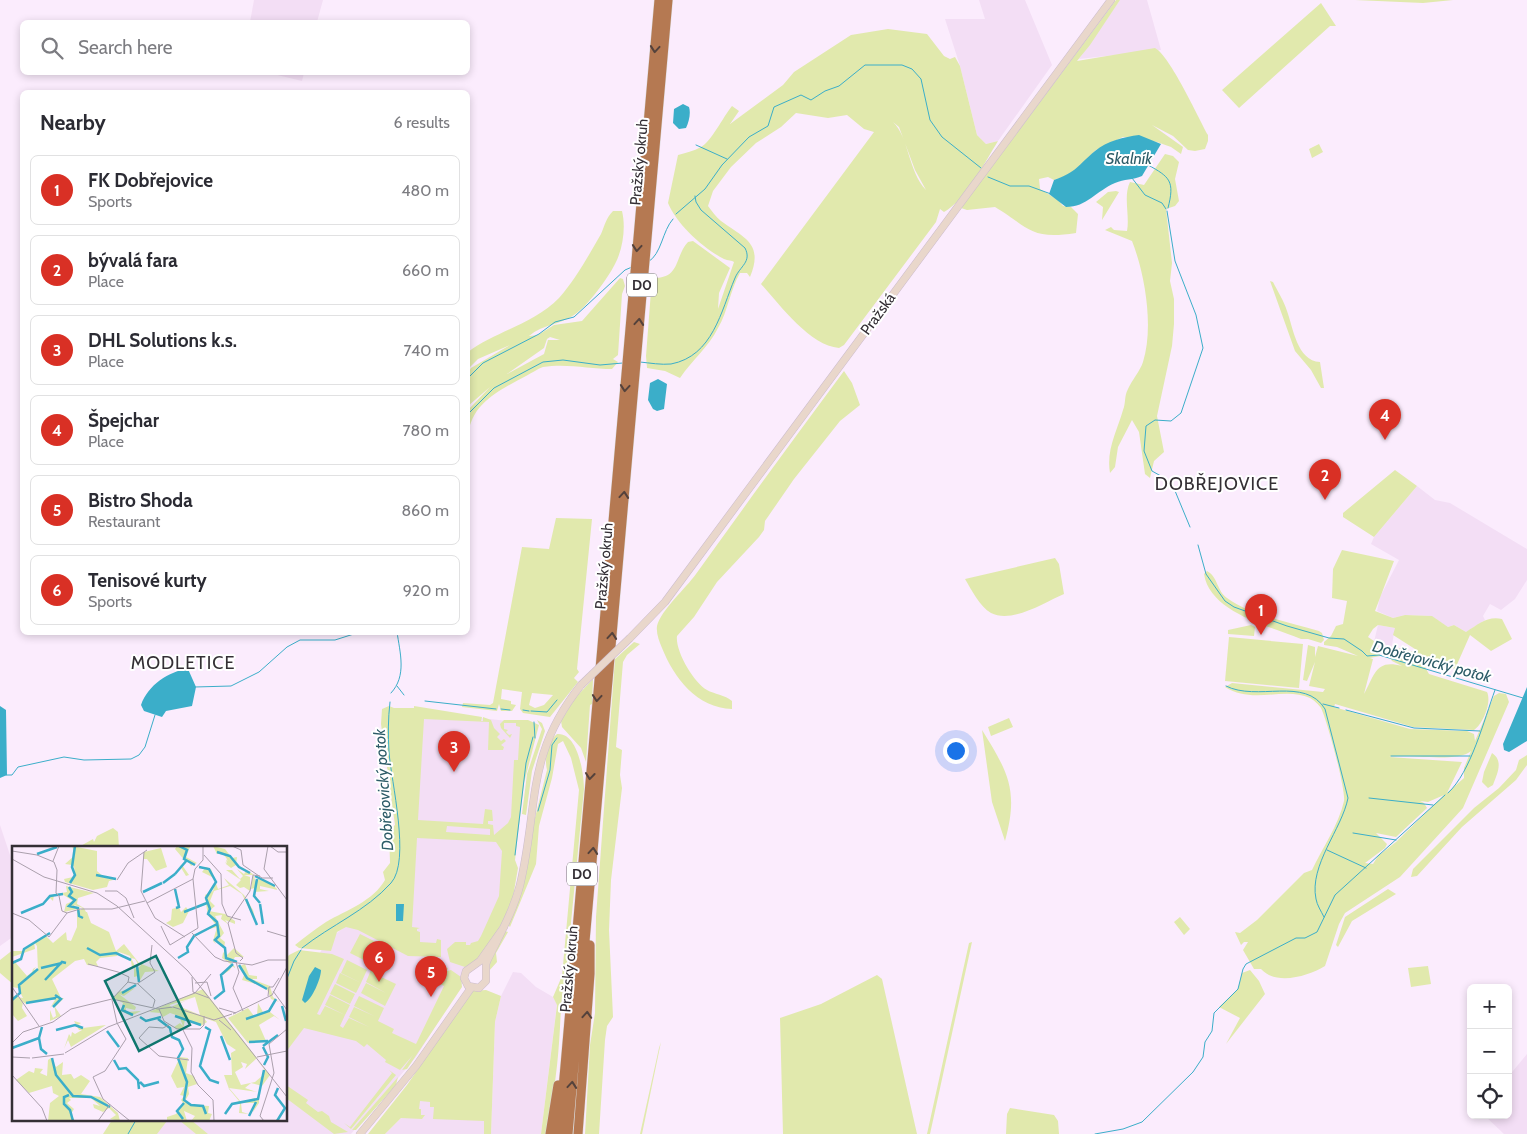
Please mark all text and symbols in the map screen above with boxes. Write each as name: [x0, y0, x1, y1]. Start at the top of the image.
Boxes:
search box: [20, 20, 470, 75]
icon: search: [38, 34, 66, 62]
text: Search here: [78, 36, 172, 59]
one-way arrow: [649, 45, 660, 53]
text: Nearby: [40, 110, 106, 135]
text: 6 results: [394, 113, 450, 132]
street label: Pražský okruh: [626, 118, 652, 206]
water label: Skalník: [1106, 149, 1153, 168]
text: FK Dobřejovice: [88, 169, 213, 192]
text: 1: [54, 181, 60, 200]
text: 480 m: [401, 181, 449, 200]
text: Sports: [88, 192, 132, 211]
one-way arrow: [632, 244, 643, 252]
text: bývalá fara: [88, 249, 178, 272]
text: 2: [53, 261, 61, 280]
text: 660 m: [402, 261, 449, 280]
text: Place: [88, 272, 124, 291]
road number: D0: [627, 274, 657, 296]
street label: Pražská: [857, 289, 900, 338]
one-way arrow: [633, 318, 644, 326]
text: DHL Solutions k.s.: [88, 329, 237, 352]
text: 3: [53, 341, 61, 360]
text: 740 m: [403, 341, 449, 360]
text: Place: [88, 352, 124, 371]
one-way arrow: [619, 385, 630, 393]
pin: 4: [1369, 399, 1401, 440]
text: Špejchar: [88, 409, 159, 432]
text: 4: [52, 421, 62, 440]
text: 780 m: [402, 421, 449, 440]
text: Place: [88, 432, 124, 451]
pin: 2: [1309, 459, 1341, 500]
district label: DOBŘEJOVICE: [1155, 472, 1279, 495]
text: Bistro Shoda: [88, 489, 193, 512]
one-way arrow: [619, 490, 630, 498]
text: 5: [53, 501, 61, 520]
text: 860 m: [401, 501, 449, 520]
text: Restaurant: [88, 512, 160, 531]
street label: Pražský okruh: [591, 522, 617, 610]
text: Tenisové kurty: [88, 569, 207, 592]
text: 6: [53, 581, 62, 600]
text: 920 m: [403, 581, 449, 600]
text: Sports: [88, 592, 132, 611]
pin: 1: [1245, 594, 1277, 635]
one-way arrow: [606, 631, 617, 639]
water label: Dobřejovický potok: [1370, 637, 1494, 687]
district label: MODLETICE: [131, 652, 235, 674]
one-way arrow: [592, 694, 603, 702]
water label: Dobřejovický potok: [370, 727, 397, 852]
pin: 3: [438, 731, 470, 772]
your location: [943, 738, 969, 764]
one-way arrow: [585, 772, 596, 780]
inset map: [12, 846, 288, 1122]
one-way arrow: [587, 846, 598, 854]
road number: D0: [567, 862, 597, 886]
street label: Pražský okruh: [556, 925, 582, 1013]
pin: 6: [363, 941, 395, 982]
pin: 5: [415, 956, 447, 997]
map controls: [1467, 984, 1512, 1119]
button: +: [1467, 984, 1512, 1029]
one-way arrow: [582, 1011, 593, 1019]
button: −: [1467, 1029, 1512, 1074]
button: locate: [1467, 1074, 1512, 1119]
one-way arrow: [566, 1081, 577, 1089]

